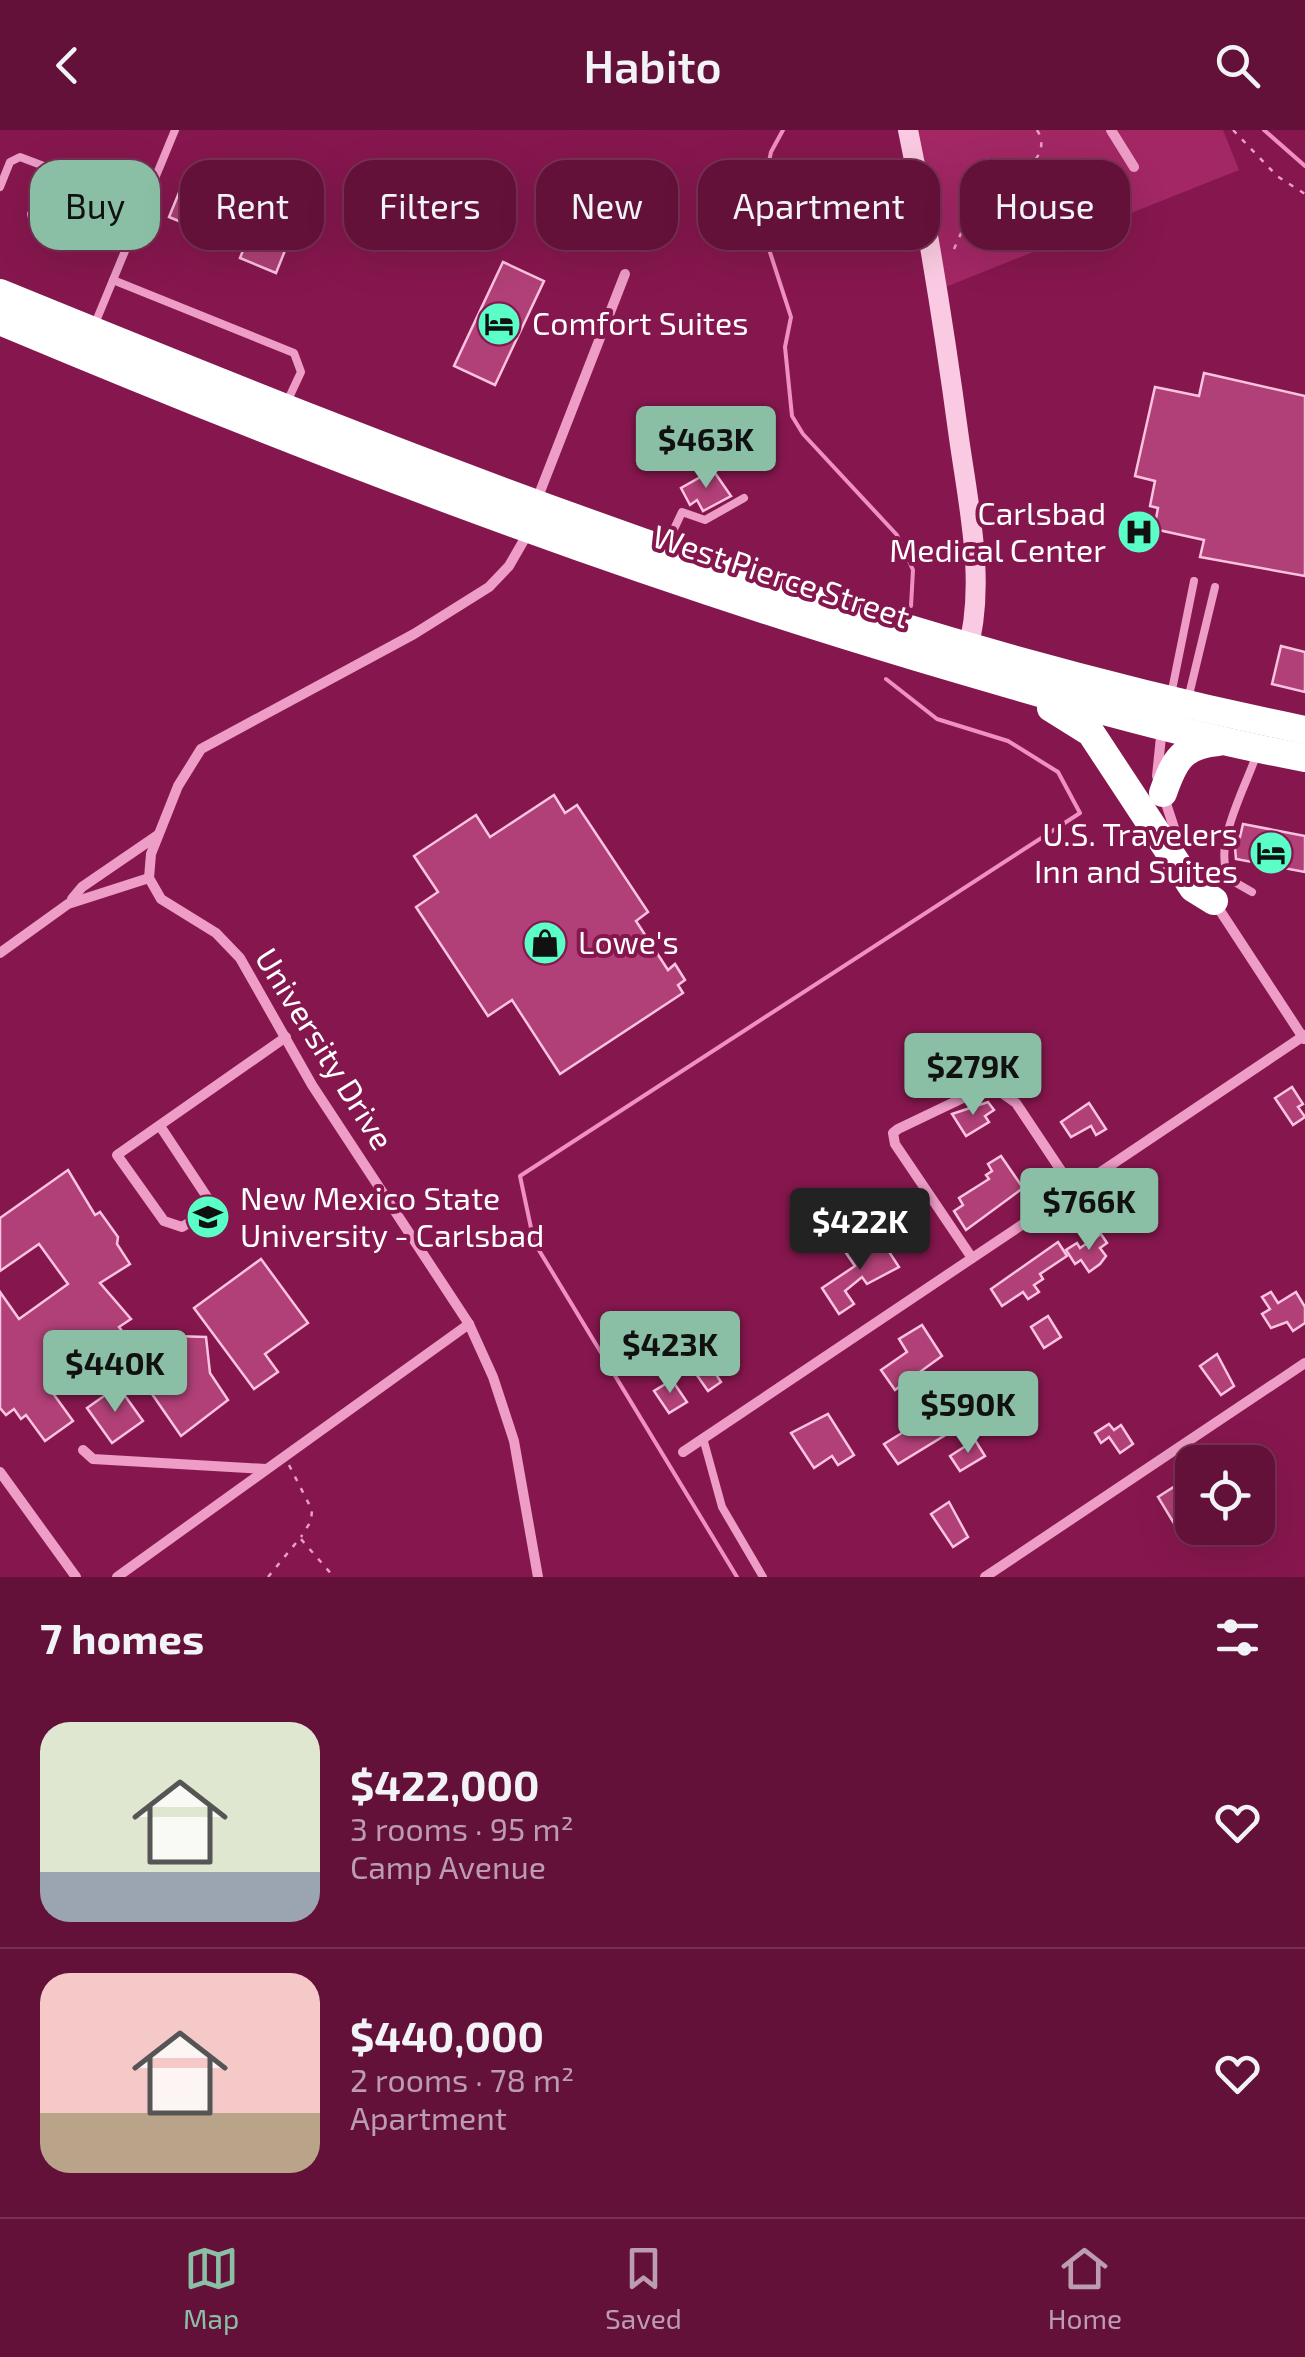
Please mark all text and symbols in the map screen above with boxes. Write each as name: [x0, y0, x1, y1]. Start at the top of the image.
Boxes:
icon: back: [40, 38, 95, 93]
text: Habito: [583, 38, 722, 92]
icon: search: [1210, 38, 1265, 93]
chip: Buy: [30, 160, 160, 250]
chip: Rent: [180, 160, 324, 250]
chip: Filters: [344, 160, 516, 250]
chip: New: [536, 160, 678, 250]
chip: Apartment: [698, 160, 940, 250]
chip: House: [960, 160, 1130, 250]
hotel icon: Comfort Suites: [476, 301, 522, 347]
place label: Comfort Suites: [532, 303, 748, 341]
pin: $463K: [636, 406, 776, 491]
text: $463K: [658, 419, 754, 457]
place label: Carlsbad Medical Center: [889, 493, 1106, 568]
hospital icon: Carlsbad Medical Center: [1116, 509, 1162, 555]
street label: West Pierce Street: [648, 516, 915, 635]
place label: U.S. Travelers Inn and Suites: [1034, 814, 1238, 889]
hotel icon: U.S. Travelers Inn and Suites: [1248, 830, 1294, 876]
shop icon: Lowe's: [522, 920, 568, 966]
place label: Lowe's: [578, 922, 679, 960]
street label: University Drive: [249, 940, 403, 1156]
pin: $279K: [903, 1033, 1043, 1118]
text: $279K: [926, 1046, 1020, 1084]
pin: $766K: [1019, 1168, 1159, 1253]
place label: New Mexico State University - Carlsbad: [240, 1178, 544, 1253]
text: $766K: [1042, 1181, 1136, 1219]
pin: $422K: [790, 1188, 930, 1273]
school or university icon: New Mexico State University - Carlsbad: [185, 1194, 231, 1240]
text: $422K: [812, 1201, 908, 1239]
pin: $423K: [600, 1311, 740, 1396]
text: $423K: [622, 1324, 718, 1362]
pin: $440K: [45, 1330, 185, 1415]
text: $440K: [65, 1343, 165, 1381]
pin: $590K: [898, 1371, 1038, 1456]
text: $590K: [920, 1384, 1016, 1422]
map controls: [1175, 1445, 1275, 1545]
button: locate: [1175, 1445, 1275, 1545]
icon: filters: [1210, 1610, 1265, 1665]
text: 7 homes: [40, 1612, 204, 1662]
text: $422,000: [350, 1759, 540, 1809]
icon: home: [120, 1762, 240, 1882]
icon: heart: [1210, 1795, 1265, 1850]
text: 3 rooms · 95 m²: [350, 1809, 574, 1847]
text: Camp Avenue: [350, 1847, 546, 1885]
text: $440,000: [350, 2010, 544, 2060]
icon: home: [120, 2013, 240, 2133]
icon: heart: [1210, 2046, 1265, 2101]
text: 2 rooms · 78 m²: [350, 2060, 574, 2098]
text: Apartment: [350, 2098, 507, 2136]
tab: Map: [183, 2241, 239, 2335]
tab: Saved: [605, 2241, 682, 2335]
tab: Home: [1048, 2241, 1122, 2335]

